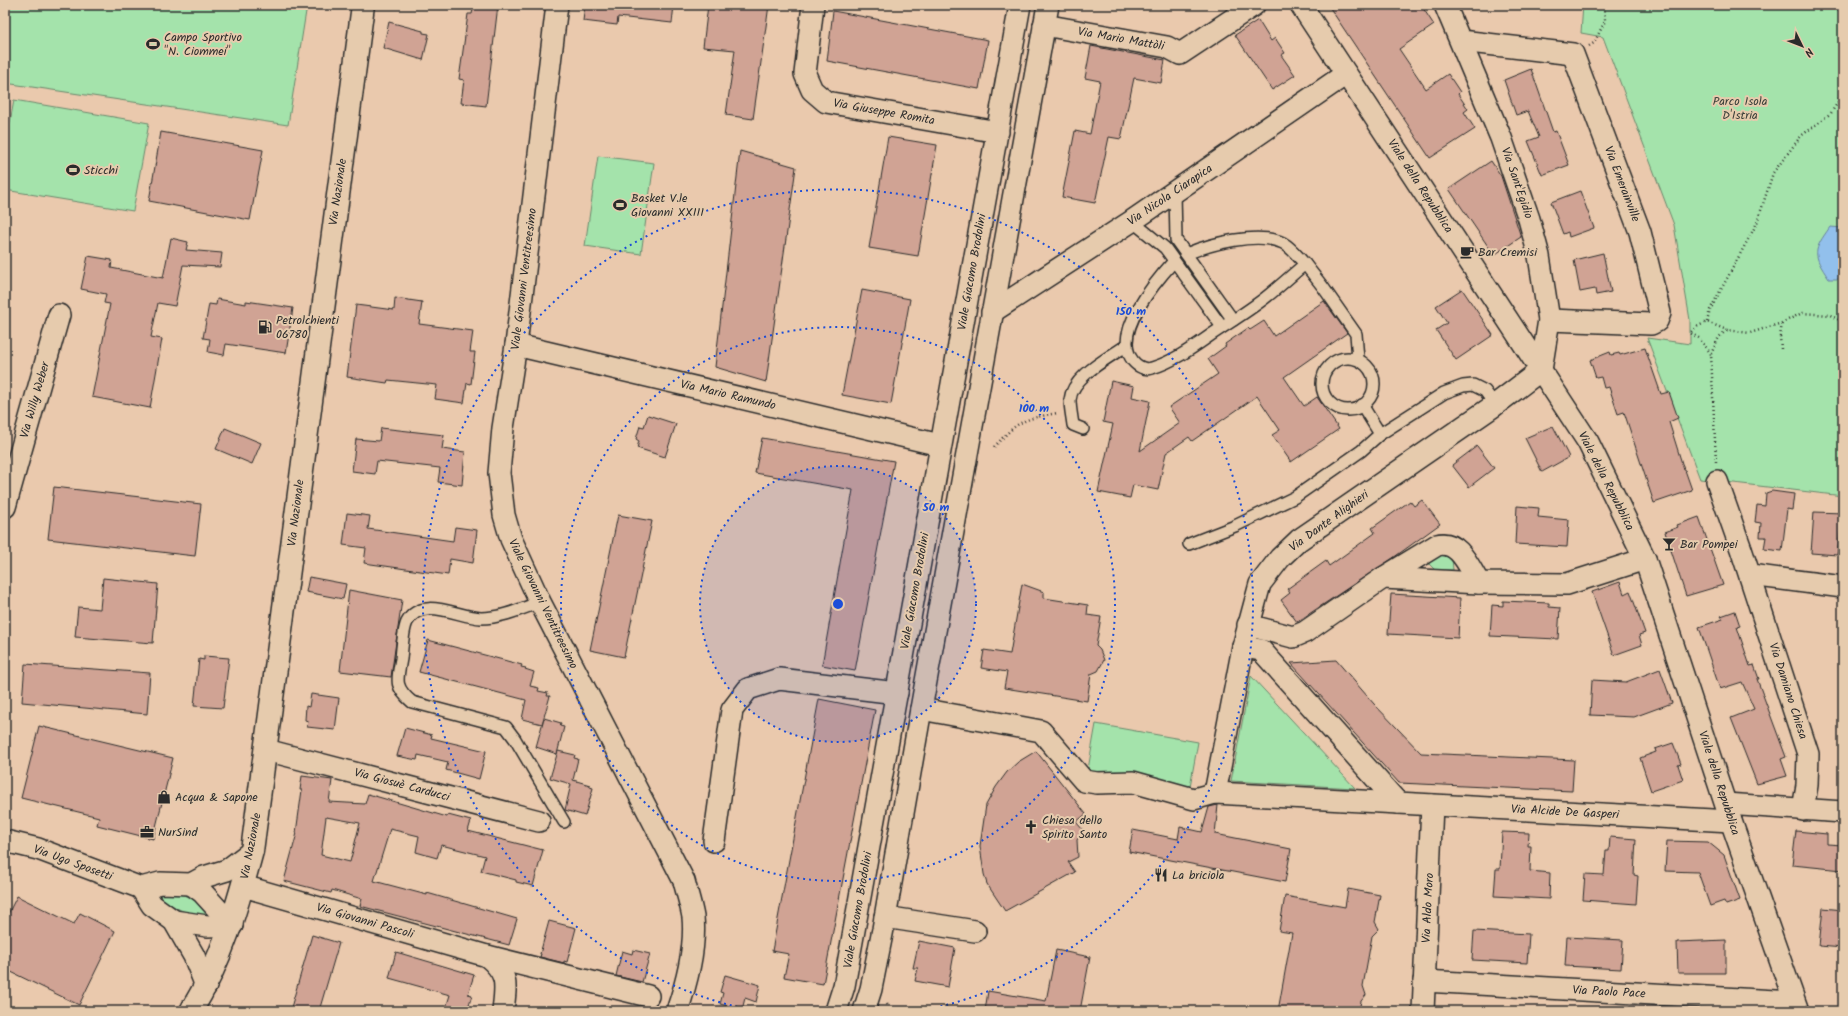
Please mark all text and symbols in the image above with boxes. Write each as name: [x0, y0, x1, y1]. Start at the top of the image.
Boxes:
street label: Via Mario Mattòli: [1076, 22, 1167, 56]
north arrow: [1782, 26, 1822, 66]
place label: Campo Sportivo "N. Ciommei": [164, 28, 242, 61]
sports icon: Campo Sportivo "N. Ciommei": [145, 36, 161, 52]
text: N: [1800, 43, 1818, 61]
park label: Parco Isola D'Istria: [1713, 92, 1768, 125]
street label: Via Giuseppe Romita: [832, 94, 937, 130]
street label: Viale della Repubblica: [1382, 135, 1458, 237]
street label: Via Emerainville: [1599, 143, 1645, 225]
street label: Via Sant'Egidio: [1496, 145, 1538, 221]
street label: Via Nazionale: [324, 157, 352, 227]
street label: Via Nicola Ciarapica: [1123, 159, 1217, 231]
place label: Sticchi: [84, 161, 119, 180]
sports icon: Sticchi: [65, 162, 81, 178]
place label: Basket V.le Giovanni XXIII: [631, 189, 704, 222]
sports icon: Basket V.le Giovanni XXIII: [612, 197, 628, 213]
street label: Viale Giovanni Ventitreesimo: [506, 207, 542, 351]
street label: Viale Giacomo Brodolini: [952, 211, 992, 332]
place label: Bar Cremisi: [1478, 243, 1538, 262]
cafe icon: Bar Cremisi: [1459, 244, 1475, 260]
text: 150 m: [1116, 302, 1146, 321]
place label: Petrolchienti 06780: [276, 311, 340, 344]
fuel station icon: Petrolchienti 06780: [257, 319, 273, 335]
street label: Via Willy Weber: [15, 359, 55, 440]
street label: Via Mario Ramundo: [678, 375, 778, 415]
text: 100 m: [1019, 399, 1049, 418]
street label: Viale della Repubblica: [1573, 428, 1639, 534]
street label: Via Nazionale: [282, 478, 310, 548]
street label: Via Dante Alighieri: [1285, 485, 1374, 556]
text: 50 m: [922, 498, 950, 517]
street label: Viale Giacomo Brodolini: [895, 530, 935, 651]
place label: Bar Pompei: [1680, 535, 1739, 554]
street label: Viale Giovanni Ventitreesimo: [503, 536, 583, 672]
bar icon: Bar Pompei: [1661, 536, 1677, 552]
centre of rings: [831, 597, 845, 611]
street label: Via Damiano Chiesa: [1763, 640, 1813, 742]
street label: Viale della Repubblica: [1693, 728, 1745, 838]
street label: Via Giosuè Carducci: [352, 763, 453, 807]
place label: Acqua & Sapone: [175, 788, 258, 807]
shop icon: Acqua & Sapone: [156, 789, 172, 805]
street label: Via Alcide De Gasperi: [1510, 800, 1621, 824]
street label: Via Nazionale: [235, 811, 267, 881]
place label: Chiesa dello Spirito Santo: [1042, 811, 1107, 844]
church icon: Chiesa dello Spirito Santo: [1023, 819, 1039, 835]
place label: NurSind: [158, 823, 198, 842]
office icon: NurSind: [139, 824, 155, 840]
street label: Via Ugo Sposetti: [31, 840, 116, 887]
street label: Viale Giacomo Brodolini: [838, 849, 878, 970]
place label: La briciola: [1172, 866, 1225, 885]
restaurant icon: La briciola: [1153, 867, 1169, 883]
street label: Via Aldo Moro: [1417, 872, 1439, 944]
street label: Via Giovanni Pascoli: [314, 898, 417, 944]
street label: Via Paolo Pace: [1572, 981, 1647, 1003]

